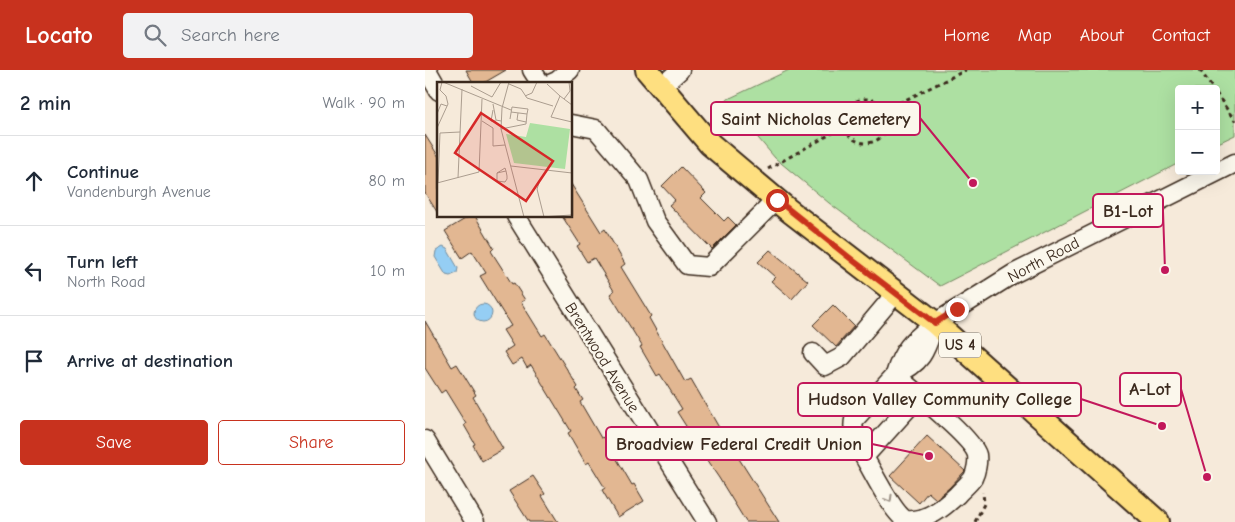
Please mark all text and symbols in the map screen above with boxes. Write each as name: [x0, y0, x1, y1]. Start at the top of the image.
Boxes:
search box: [123, 13, 473, 58]
text: Locato: [25, 21, 93, 49]
icon: search: [141, 21, 169, 49]
text: Search here: [181, 24, 280, 46]
text: Home: [943, 25, 990, 46]
text: Map: [1018, 25, 1052, 46]
text: About: [1080, 25, 1124, 46]
text: Contact: [1152, 25, 1210, 46]
inset map: [437, 82, 573, 218]
map controls: [1175, 85, 1220, 175]
button: +: [1175, 85, 1220, 130]
text: 2 min: [20, 91, 71, 115]
text: Walk · 90 m: [322, 94, 405, 112]
callout: Saint Nicholas Cemetery: [711, 102, 920, 135]
text: Saint Nicholas Cemetery: [722, 109, 911, 130]
button: −: [1175, 130, 1220, 175]
text: Continue: [67, 161, 139, 183]
icon: ahead: [20, 167, 48, 195]
text: 80 m: [368, 172, 405, 190]
text: Vandenburgh Avenue: [67, 183, 211, 201]
route start: [766, 189, 789, 212]
callout: B1-Lot: [1093, 194, 1163, 227]
text: B1-Lot: [1103, 201, 1154, 222]
street label: North Road: [1005, 234, 1082, 286]
text: Turn left: [67, 251, 138, 273]
icon: left: [20, 257, 48, 285]
text: 10 m: [370, 262, 405, 280]
text: North Road: [67, 273, 145, 291]
route end: [946, 298, 969, 321]
street label: Brentwood Avenue: [561, 299, 643, 416]
road number: US 4: [939, 332, 981, 358]
icon: arrive: [20, 347, 48, 375]
text: Arrive at destination: [67, 350, 233, 372]
callout: A-Lot: [1120, 373, 1181, 406]
text: A-Lot: [1129, 379, 1172, 400]
callout: Hudson Valley Community College: [798, 383, 1081, 416]
text: Hudson Valley Community College: [808, 389, 1072, 410]
button: Save: [20, 420, 208, 465]
button: Share: [218, 420, 405, 465]
callout: Broadview Federal Credit Union: [606, 427, 872, 460]
text: Broadview Federal Credit Union: [616, 434, 862, 455]
one-way arrow: [882, 493, 892, 502]

